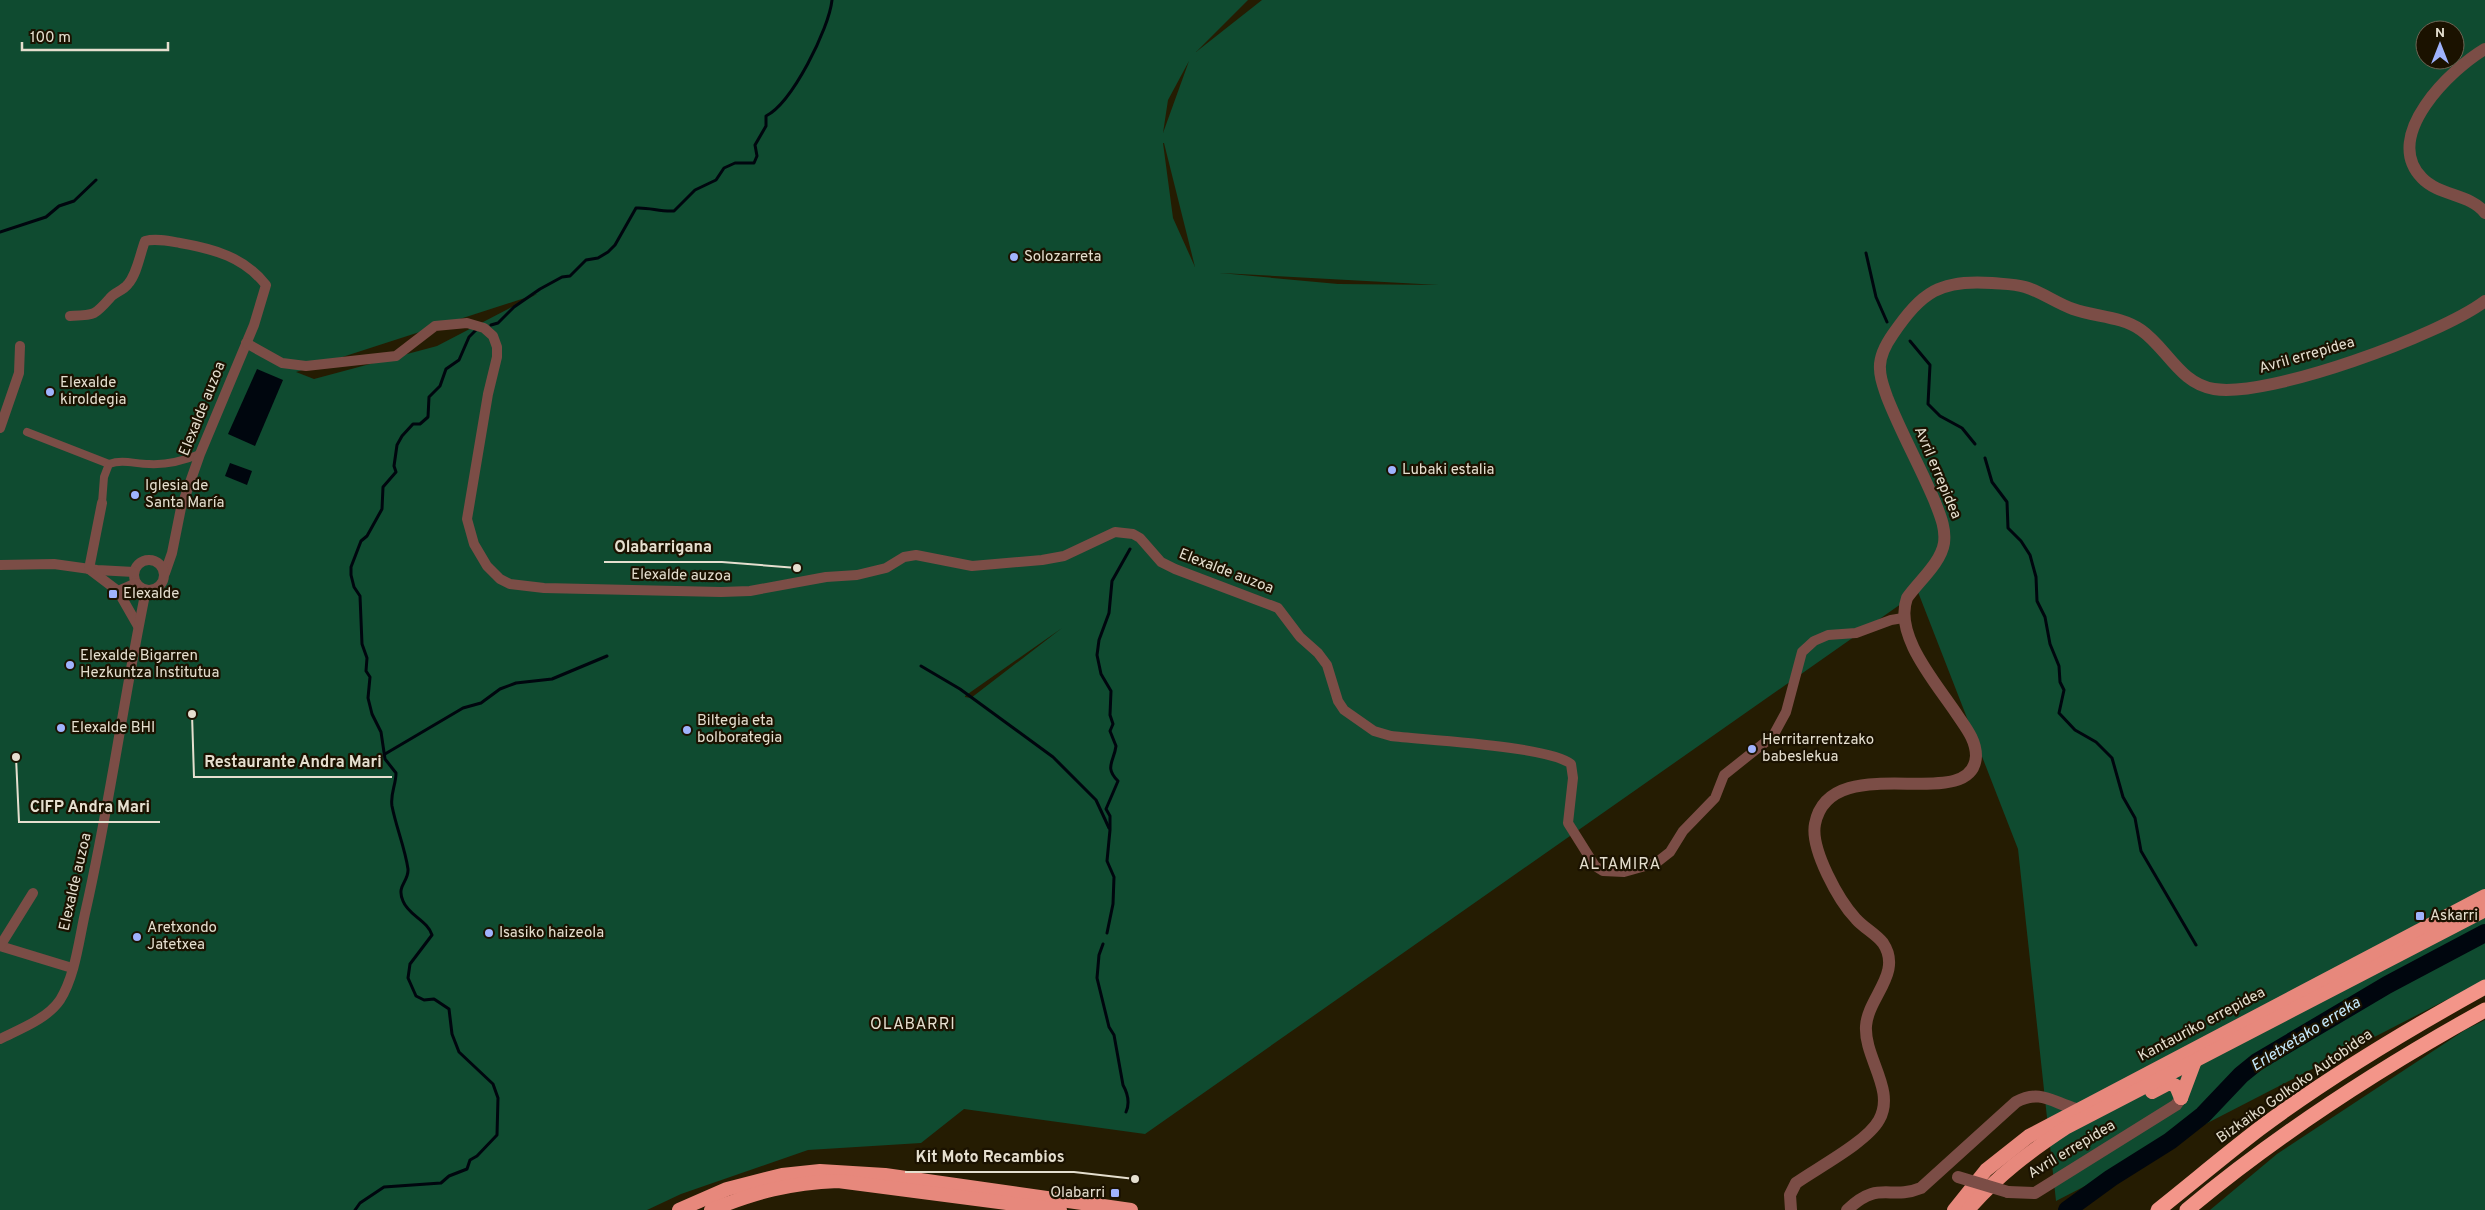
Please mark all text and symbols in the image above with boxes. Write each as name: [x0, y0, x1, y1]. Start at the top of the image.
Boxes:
scale bar: [22, 20, 169, 52]
north arrow: [2415, 20, 2465, 70]
text: N: [2435, 25, 2445, 42]
text: 100 m: [30, 29, 71, 48]
place label: Solozarreta: [1024, 248, 1101, 267]
marker: Solozarreta: [1008, 251, 1020, 263]
street label: Avril errepidea: [2257, 333, 2357, 379]
street label: Elexalde auzoa: [175, 359, 231, 459]
place label: Elexalde kiroldegia: [60, 374, 126, 410]
marker: Elexalde kiroldegia: [44, 386, 56, 398]
street label: Avril errepidea: [1909, 424, 1965, 522]
place label: Lubaki estalia: [1402, 461, 1495, 480]
marker: Lubaki estalia: [1386, 464, 1398, 476]
place label: Iglesia de Santa María: [145, 477, 224, 513]
marker: Iglesia de Santa María: [129, 489, 141, 501]
callout: Olabarrigana: [604, 531, 722, 562]
text: Olabarrigana: [614, 538, 712, 558]
street label: Elexalde auzoa: [1176, 545, 1276, 599]
street label: Elexalde auzoa: [631, 566, 731, 586]
place label: Elexalde: [123, 585, 179, 604]
marker: Elexalde: [107, 588, 119, 600]
place label: Elexalde Bigarren Hezkuntza Institutua: [80, 647, 219, 683]
marker: Elexalde Bigarren Hezkuntza Institutua: [64, 659, 76, 671]
place label: Biltegia eta bolborategia: [697, 712, 782, 748]
place label: Elexalde BHI: [71, 719, 155, 738]
marker: Elexalde BHI: [55, 722, 67, 734]
marker: Biltegia eta bolborategia: [681, 724, 693, 736]
place label: Herritarrentzako babeslekua: [1762, 731, 1874, 767]
marker: Herritarrentzako babeslekua: [1746, 743, 1758, 755]
callout: Restaurante Andra Mari: [194, 746, 392, 777]
text: Restaurante Andra Mari: [204, 753, 382, 773]
callout: CIFP Andra Mari: [19, 791, 160, 822]
text: CIFP Andra Mari: [30, 798, 150, 818]
street label: Elexalde auzoa: [55, 831, 97, 933]
district label: ALTAMIRA: [1579, 855, 1661, 875]
place label: Askarri: [2430, 907, 2478, 926]
marker: Askarri: [2414, 910, 2426, 922]
place label: Aretxondo Jatetxea: [147, 919, 217, 955]
place label: Isasiko haizeola: [499, 924, 604, 943]
marker: Isasiko haizeola: [483, 927, 495, 939]
marker: Aretxondo Jatetxea: [131, 931, 143, 943]
street label: Kantauriko errepidea: [2135, 983, 2269, 1067]
water label: Erletxetako erreka: [2248, 993, 2365, 1077]
district label: OLABARRI: [870, 1015, 956, 1035]
street label: Bizkaiko Golkoko Autobidea: [2213, 1026, 2377, 1148]
street label: Avril errepidea: [2025, 1116, 2119, 1184]
callout: Kit Moto Recambios: [905, 1141, 1074, 1172]
text: Kit Moto Recambios: [915, 1148, 1065, 1168]
place label: Olabarri: [1050, 1184, 1105, 1203]
marker: Olabarri: [1109, 1187, 1121, 1199]

